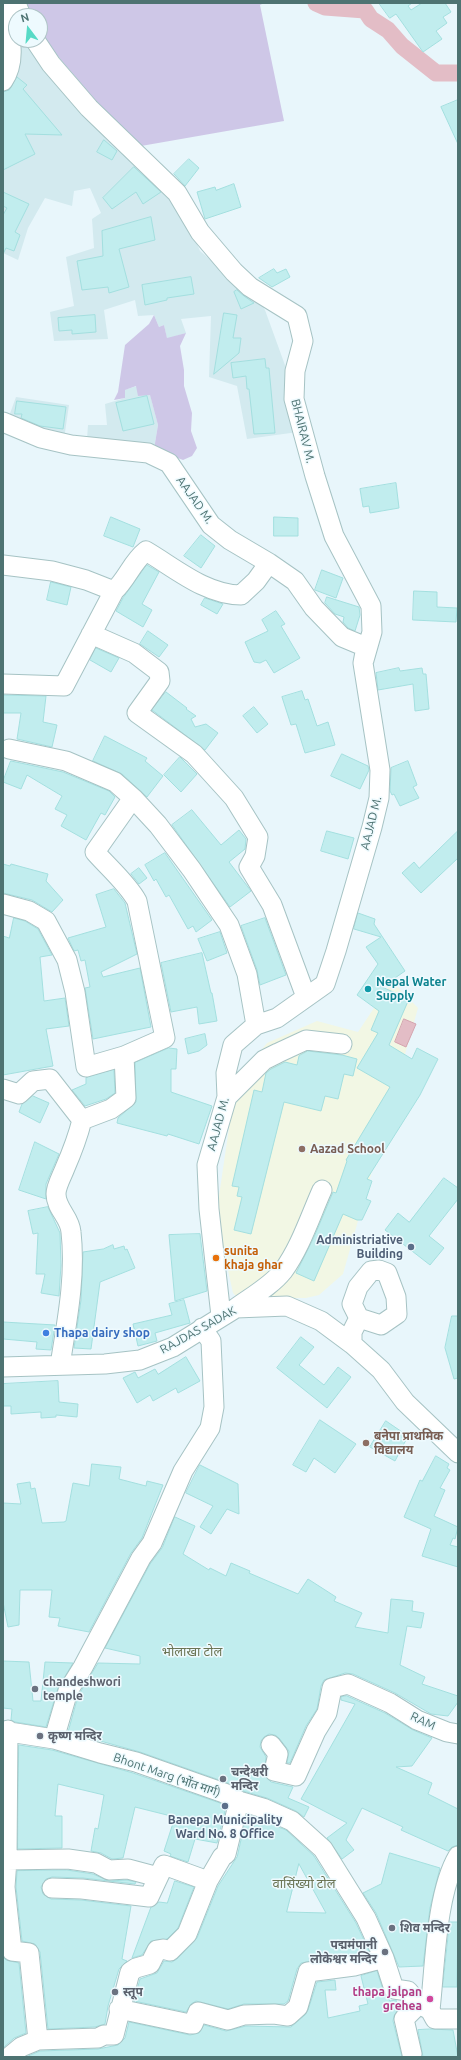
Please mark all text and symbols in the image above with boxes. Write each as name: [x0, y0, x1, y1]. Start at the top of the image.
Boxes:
north arrow: [8, 8, 48, 48]
text: N: [19, 11, 31, 24]
street label: BHAIRAV M.: [288, 397, 318, 465]
street label: AAJAD M.: [173, 473, 217, 527]
street label: AAJAD M.: [357, 795, 385, 851]
place label: Nepal Water Supply: [376, 975, 446, 1003]
marker: Nepal Water Supply: [363, 984, 373, 994]
street label: AAJAD M.: [204, 1096, 232, 1152]
place label: Aazad School: [310, 1142, 385, 1156]
marker: Aazad School: [297, 1144, 307, 1154]
place label: Administriative Building: [316, 1233, 403, 1261]
marker: Administriative Building: [406, 1242, 416, 1252]
place label: sunita khaja ghar: [224, 1244, 283, 1272]
marker: sunita khaja ghar: [211, 1253, 221, 1263]
street label: RAJDAS SADAK: [157, 1303, 239, 1357]
place label: Thapa dairy shop: [54, 1326, 150, 1340]
marker: Thapa dairy shop: [41, 1328, 51, 1338]
place label: बनेपा प्राथमिक विद्यालय: [374, 1429, 443, 1457]
marker: बनेपा प्राथमिक विद्यालय: [361, 1438, 371, 1448]
district label: भोलाखा टोल: [162, 1644, 222, 1660]
place label: chandeshwori temple: [43, 1675, 121, 1703]
marker: chandeshwori temple: [30, 1684, 40, 1694]
street label: RAM: [408, 1709, 438, 1733]
place label: कृष्ण मन्दिर: [48, 1729, 102, 1743]
marker: कृष्ण मन्दिर: [35, 1731, 45, 1741]
street label: Bhont Marg (भाेंत मार्ग): [112, 1750, 222, 1800]
place label: चन्देश्वरी मन्दिर: [231, 1765, 268, 1793]
marker: चन्देश्वरी मन्दिर: [218, 1774, 228, 1784]
marker: Banepa Municipality Ward No. 8 Office: [220, 1801, 230, 1811]
place label: Banepa Municipality Ward No. 8 Office: [168, 1813, 282, 1841]
district label: वासिंख्यो टोल: [273, 1876, 335, 1892]
place label: शिव मन्दिर: [400, 1921, 450, 1935]
marker: शिव मन्दिर: [387, 1923, 397, 1933]
place label: पद्ममंपानी लोकेश्वर मन्दिर: [310, 1938, 377, 1966]
marker: पद्ममंपानी लोकेश्वर मन्दिर: [380, 1947, 390, 1957]
place label: स्तूप: [123, 1985, 143, 1999]
place label: thapa jalpan grehea: [353, 1985, 422, 2013]
marker: स्तूप: [110, 1987, 120, 1997]
marker: thapa jalpan grehea: [425, 1994, 435, 2004]

